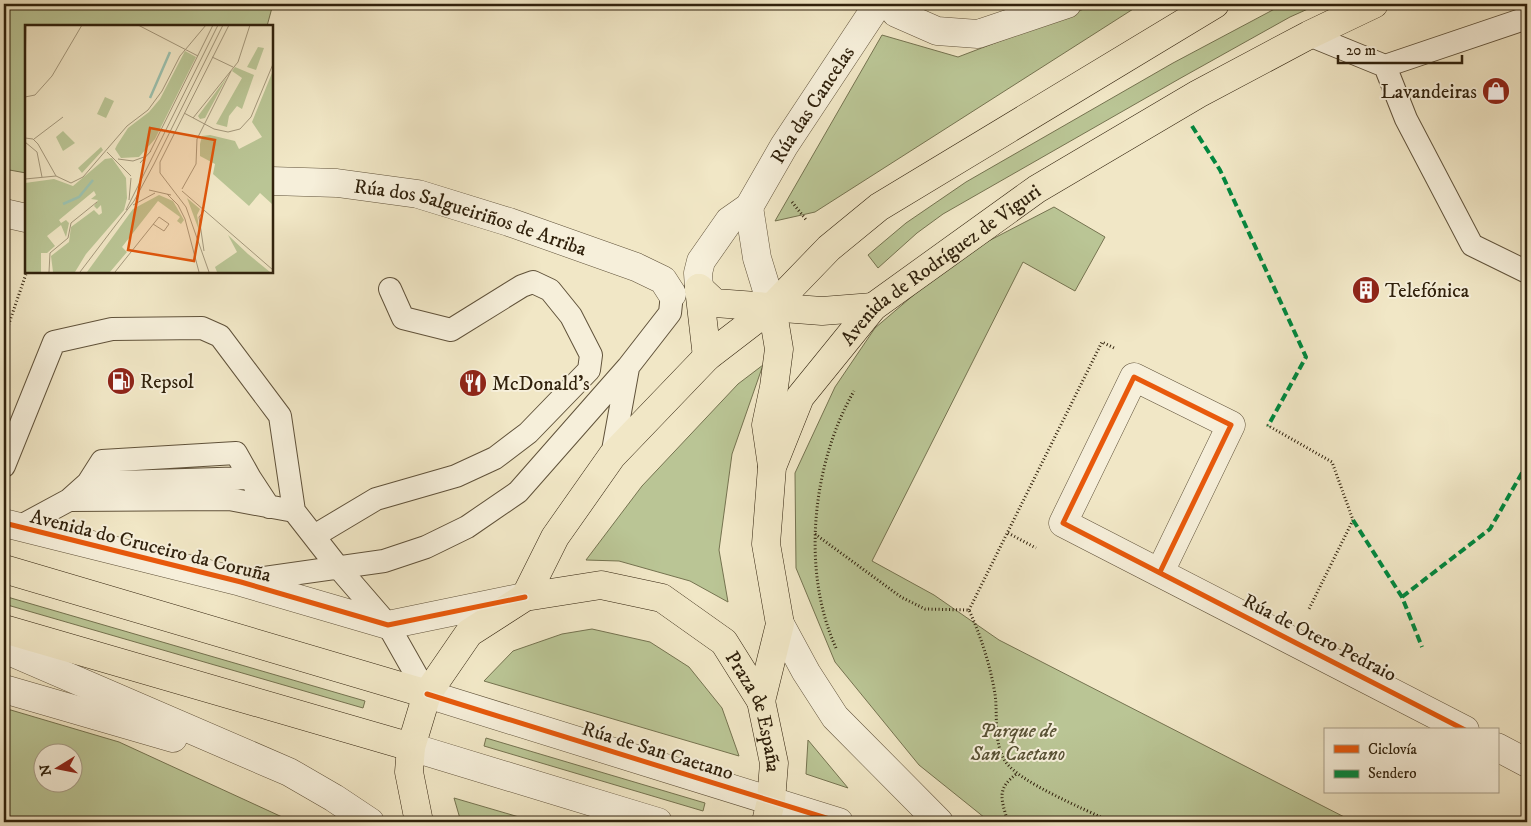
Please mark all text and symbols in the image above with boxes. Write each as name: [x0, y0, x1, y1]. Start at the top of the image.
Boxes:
inset map: [25, 25, 272, 272]
scale bar: [1338, 32, 1462, 64]
street label: Rúa das Cancelas: [766, 41, 861, 168]
text: 20 m: [1346, 41, 1376, 60]
shop icon: Lavandeiras: [1481, 76, 1511, 106]
place label: Lavandeiras: [1380, 80, 1477, 105]
street label: Rúa dos Salgueiriños de Arriba: [352, 174, 590, 263]
street label: Avenida de Rodríguez de Viguri: [836, 179, 1046, 351]
building icon: Telefónica: [1351, 275, 1381, 305]
place label: Telefónica: [1385, 279, 1470, 304]
fuel station icon: Repsol: [106, 366, 136, 396]
restaurant icon: McDonald's: [458, 368, 488, 398]
place label: Repsol: [140, 370, 194, 395]
place label: McDonald's: [492, 372, 590, 397]
street label: Avenida do Cruceiro da Coruña: [28, 504, 274, 589]
street label: Rúa de Otero Pedraio: [1238, 589, 1400, 688]
street label: Praza de España: [719, 647, 785, 774]
street label: Rúa de San Caetano: [579, 717, 736, 786]
park label: Parque de San Caetano: [970, 719, 1065, 767]
legend: [1324, 728, 1498, 794]
text: Ciclovía: [1368, 740, 1417, 759]
north arrow: [32, 744, 82, 794]
text: N: [36, 762, 56, 777]
text: Sendero: [1368, 764, 1416, 783]

